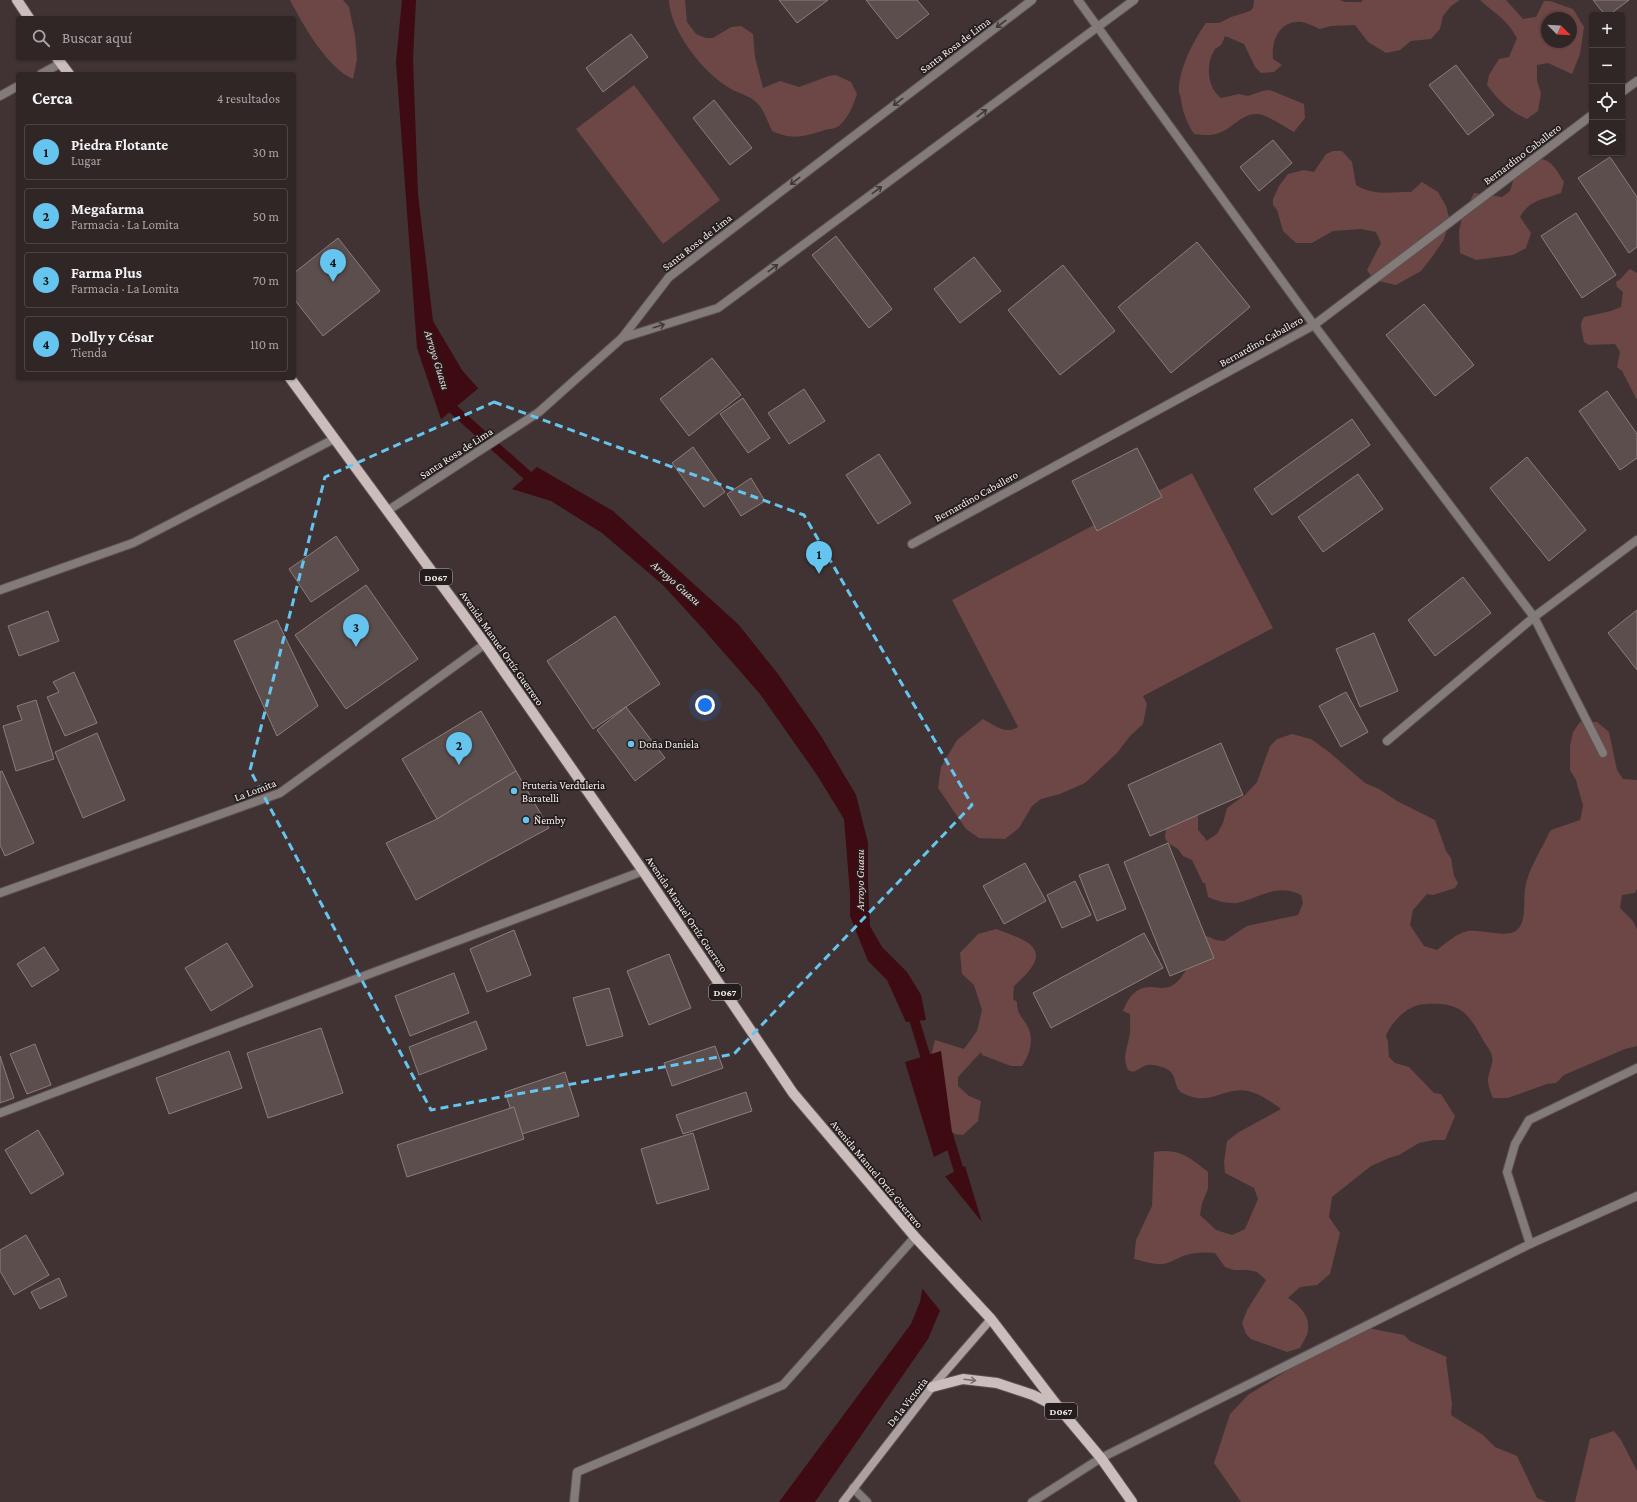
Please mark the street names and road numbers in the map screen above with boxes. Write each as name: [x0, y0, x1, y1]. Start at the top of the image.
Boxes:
street label: Santa Rosa de Lima: [918, 15, 992, 75]
street label: Bernardino Caballero: [1481, 121, 1563, 187]
street label: Santa Rosa de Lima: [660, 211, 734, 273]
street label: Bernardino Caballero: [1217, 313, 1305, 369]
street label: Santa Rosa de Lima: [417, 425, 495, 481]
street label: Bernardino Caballero: [932, 468, 1020, 524]
road number: D067: [420, 569, 452, 585]
street label: Avenida Manuel Ortíz Guerrero: [458, 588, 547, 708]
street label: La Lomita: [232, 777, 278, 803]
street label: Avenida Manuel Ortíz Guerrero: [644, 854, 731, 975]
road number: D067: [709, 984, 741, 1000]
street label: Avenida Manuel Ortíz Guerrero: [828, 1118, 926, 1231]
street label: De la Victoria: [884, 1375, 930, 1429]
road number: D067: [1045, 1403, 1077, 1419]

